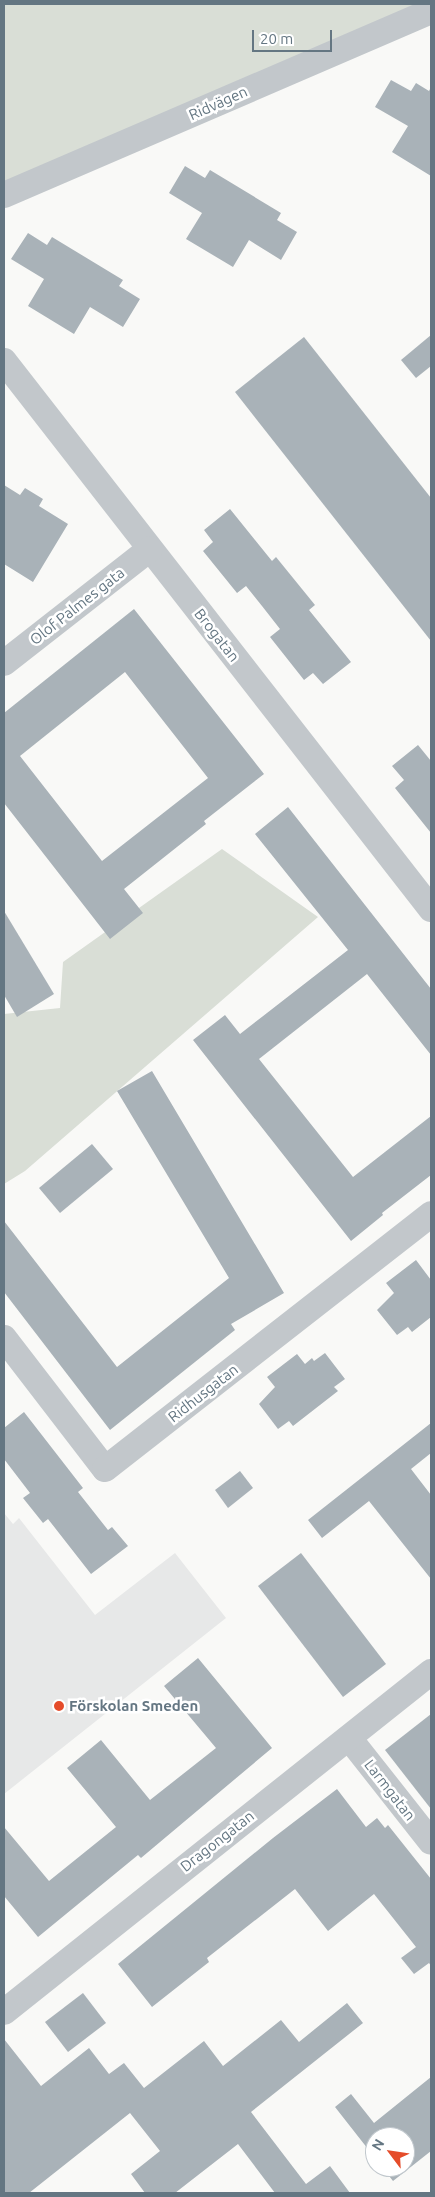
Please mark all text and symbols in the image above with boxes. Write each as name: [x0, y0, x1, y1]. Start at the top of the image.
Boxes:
scale bar: [255, 20, 335, 52]
text: 20 m: [260, 30, 293, 47]
street label: Ridvägen: [186, 82, 250, 124]
street label: Olof Palmes gata: [26, 563, 128, 649]
street label: Brogatan: [191, 605, 243, 665]
street label: Ridhusgatan: [164, 1360, 242, 1426]
place label: Förskolan Smeden: [69, 1697, 198, 1715]
marker: Förskolan Smeden: [53, 1700, 65, 1712]
street label: Larmgatan: [361, 1756, 419, 1824]
street label: Dragongatan: [177, 1807, 257, 1875]
north arrow: [365, 2127, 415, 2177]
text: N: [368, 2136, 388, 2153]

